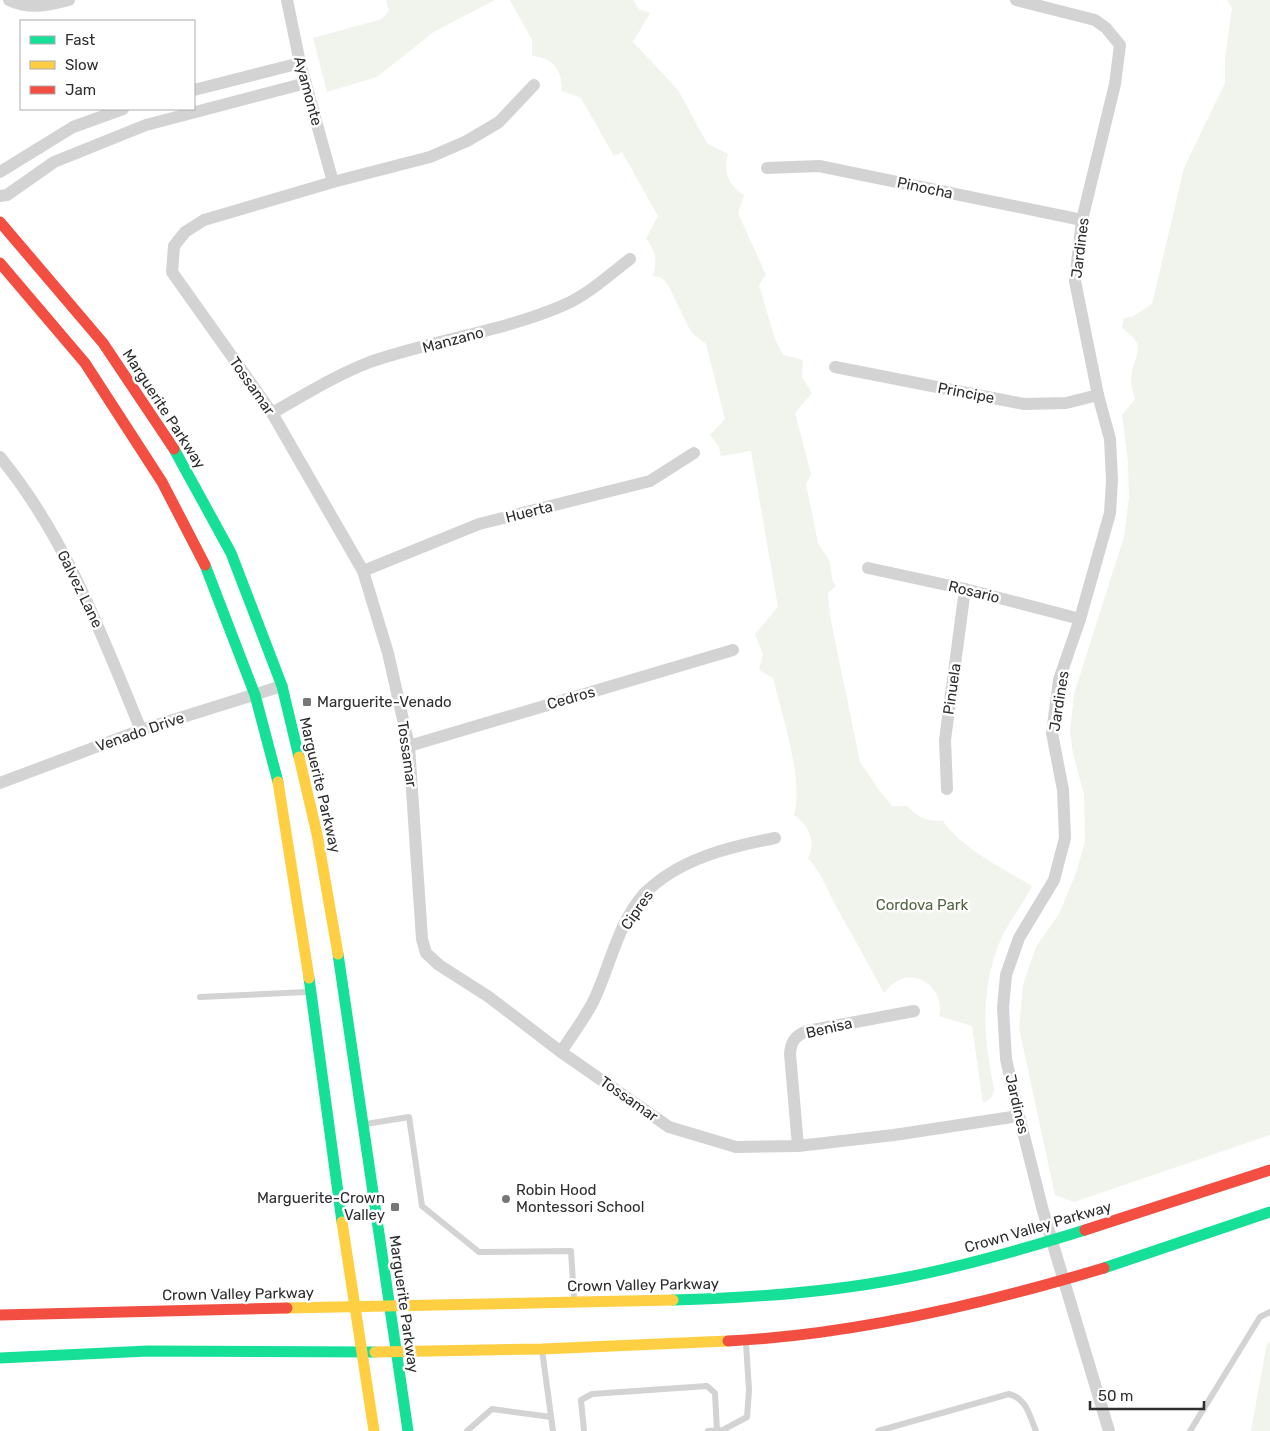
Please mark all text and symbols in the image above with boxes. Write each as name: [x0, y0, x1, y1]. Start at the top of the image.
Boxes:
legend: [20, 20, 195, 110]
text: Fast: [65, 31, 95, 49]
street label: Ayamonte: [290, 54, 326, 128]
text: Slow: [65, 56, 98, 74]
text: Jam: [65, 81, 96, 99]
street label: Pinocha: [895, 173, 955, 203]
street label: Jardines: [1067, 216, 1093, 279]
street label: Manzano: [420, 323, 486, 357]
street label: Marguerite Parkway: [119, 346, 209, 472]
street label: Tossamar: [225, 353, 279, 419]
street label: Principe: [936, 379, 996, 407]
street label: Huerta: [504, 497, 554, 527]
street label: Galvez Lane: [53, 547, 107, 631]
street label: Rosario: [946, 577, 1002, 607]
street label: Pinuela: [939, 662, 965, 716]
street label: Jardines: [1045, 669, 1073, 733]
street label: Cedros: [545, 682, 597, 713]
place label: Marguerite-Venado: [317, 693, 452, 711]
marker: Marguerite-Venado: [301, 696, 313, 708]
street label: Venado Drive: [94, 708, 186, 756]
street label: Marguerite Parkway: [296, 715, 344, 855]
street label: Tossamar: [393, 720, 421, 789]
street label: Cipres: [617, 886, 657, 933]
park label: Cordova Park: [876, 896, 969, 914]
street label: Benisa: [804, 1014, 854, 1042]
street label: Tossamar: [596, 1072, 662, 1126]
street label: Jardines: [1001, 1072, 1033, 1136]
place label: Robin Hood Montessori School: [516, 1181, 644, 1216]
place label: Marguerite-Crown Valley: [257, 1189, 385, 1224]
marker: Robin Hood Montessori School: [500, 1193, 512, 1205]
street label: Crown Valley Parkway: [962, 1197, 1114, 1257]
marker: Marguerite-Crown Valley: [389, 1201, 401, 1213]
street label: Marguerite Parkway: [385, 1234, 423, 1374]
street label: Crown Valley Parkway: [567, 1275, 719, 1295]
street label: Crown Valley Parkway: [162, 1284, 314, 1304]
scale bar: [1090, 1378, 1204, 1410]
text: 50 m: [1098, 1387, 1133, 1405]

